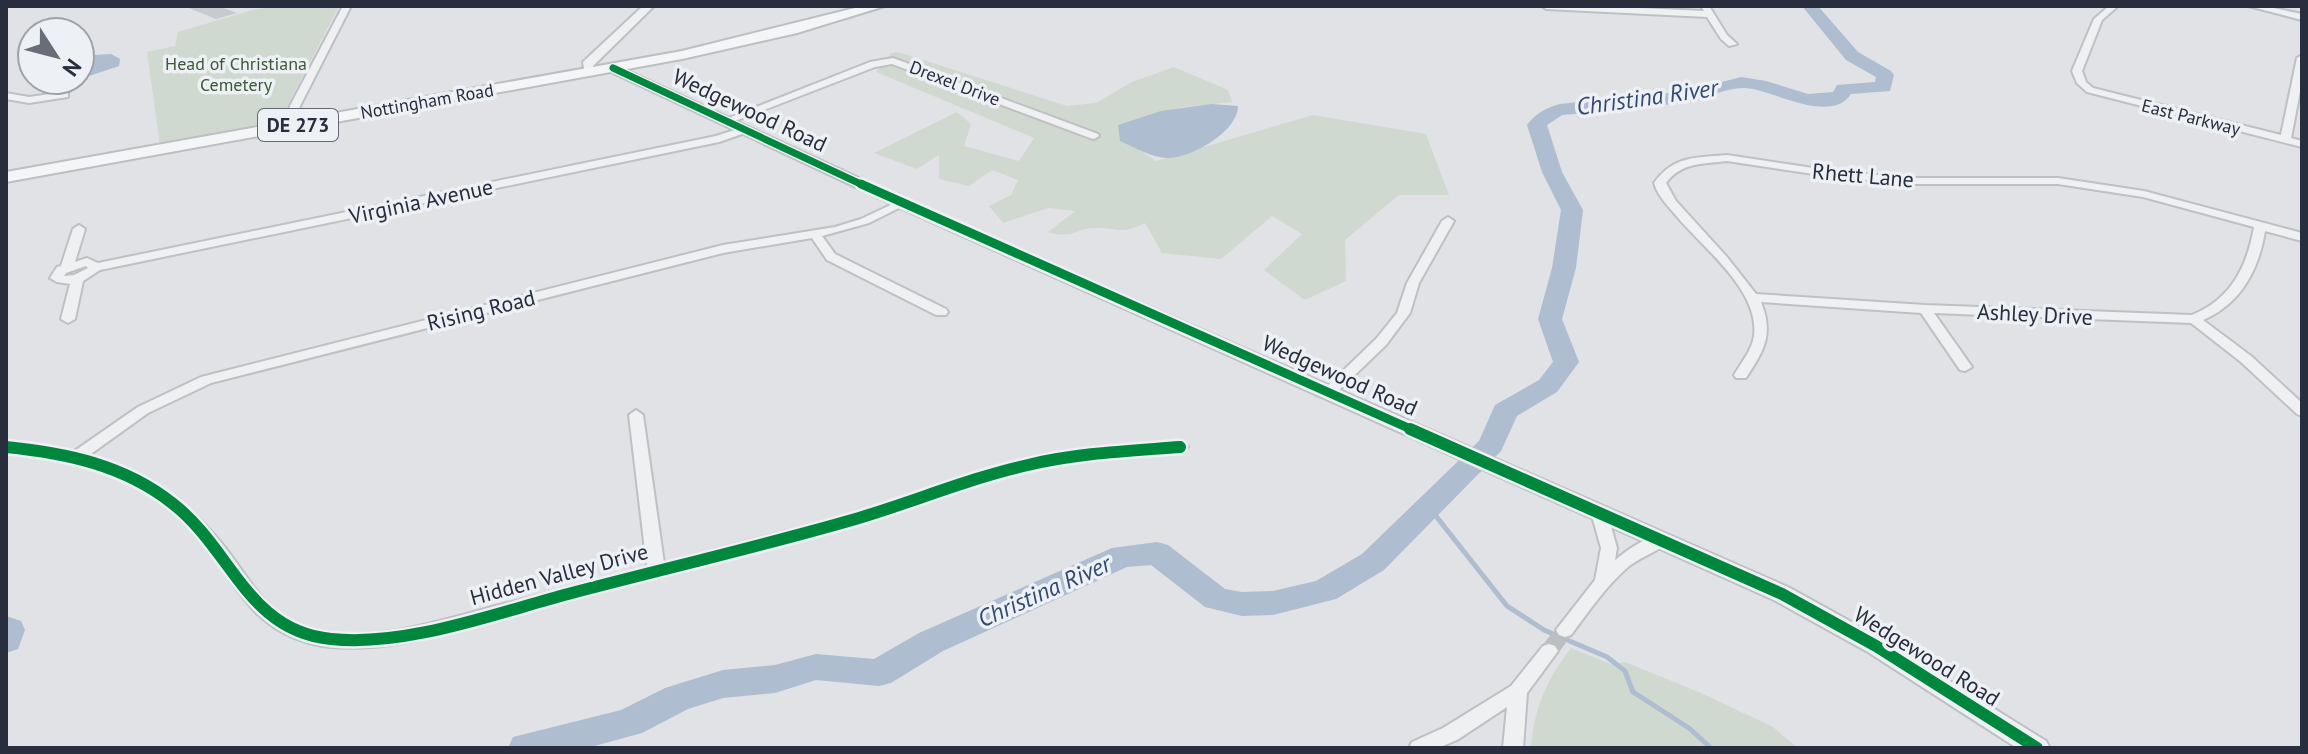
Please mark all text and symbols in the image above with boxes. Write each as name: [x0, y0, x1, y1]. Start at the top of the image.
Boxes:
north arrow: [16, 16, 96, 96]
park label: Head of Christiana Cemetery: [165, 52, 307, 96]
text: N: [57, 54, 88, 82]
street label: Drexel Drive: [907, 55, 1003, 111]
street label: Wedgewood Road: [668, 62, 832, 158]
water label: Christina River: [1574, 71, 1722, 122]
street label: Nottingham Road: [359, 78, 495, 124]
street label: East Parkway: [2139, 94, 2243, 140]
road number: DE 273: [258, 109, 338, 141]
street label: Rhett Lane: [1811, 157, 1915, 193]
street label: Virginia Avenue: [346, 172, 495, 230]
street label: Rising Road: [424, 283, 538, 337]
street label: Ashley Drive: [1976, 297, 2094, 331]
street label: Wedgewood Road: [1258, 328, 1422, 422]
street label: Hidden Valley Drive: [467, 537, 651, 611]
water label: Christina River: [973, 547, 1117, 634]
street label: Wedgewood Road: [1849, 600, 2005, 712]

